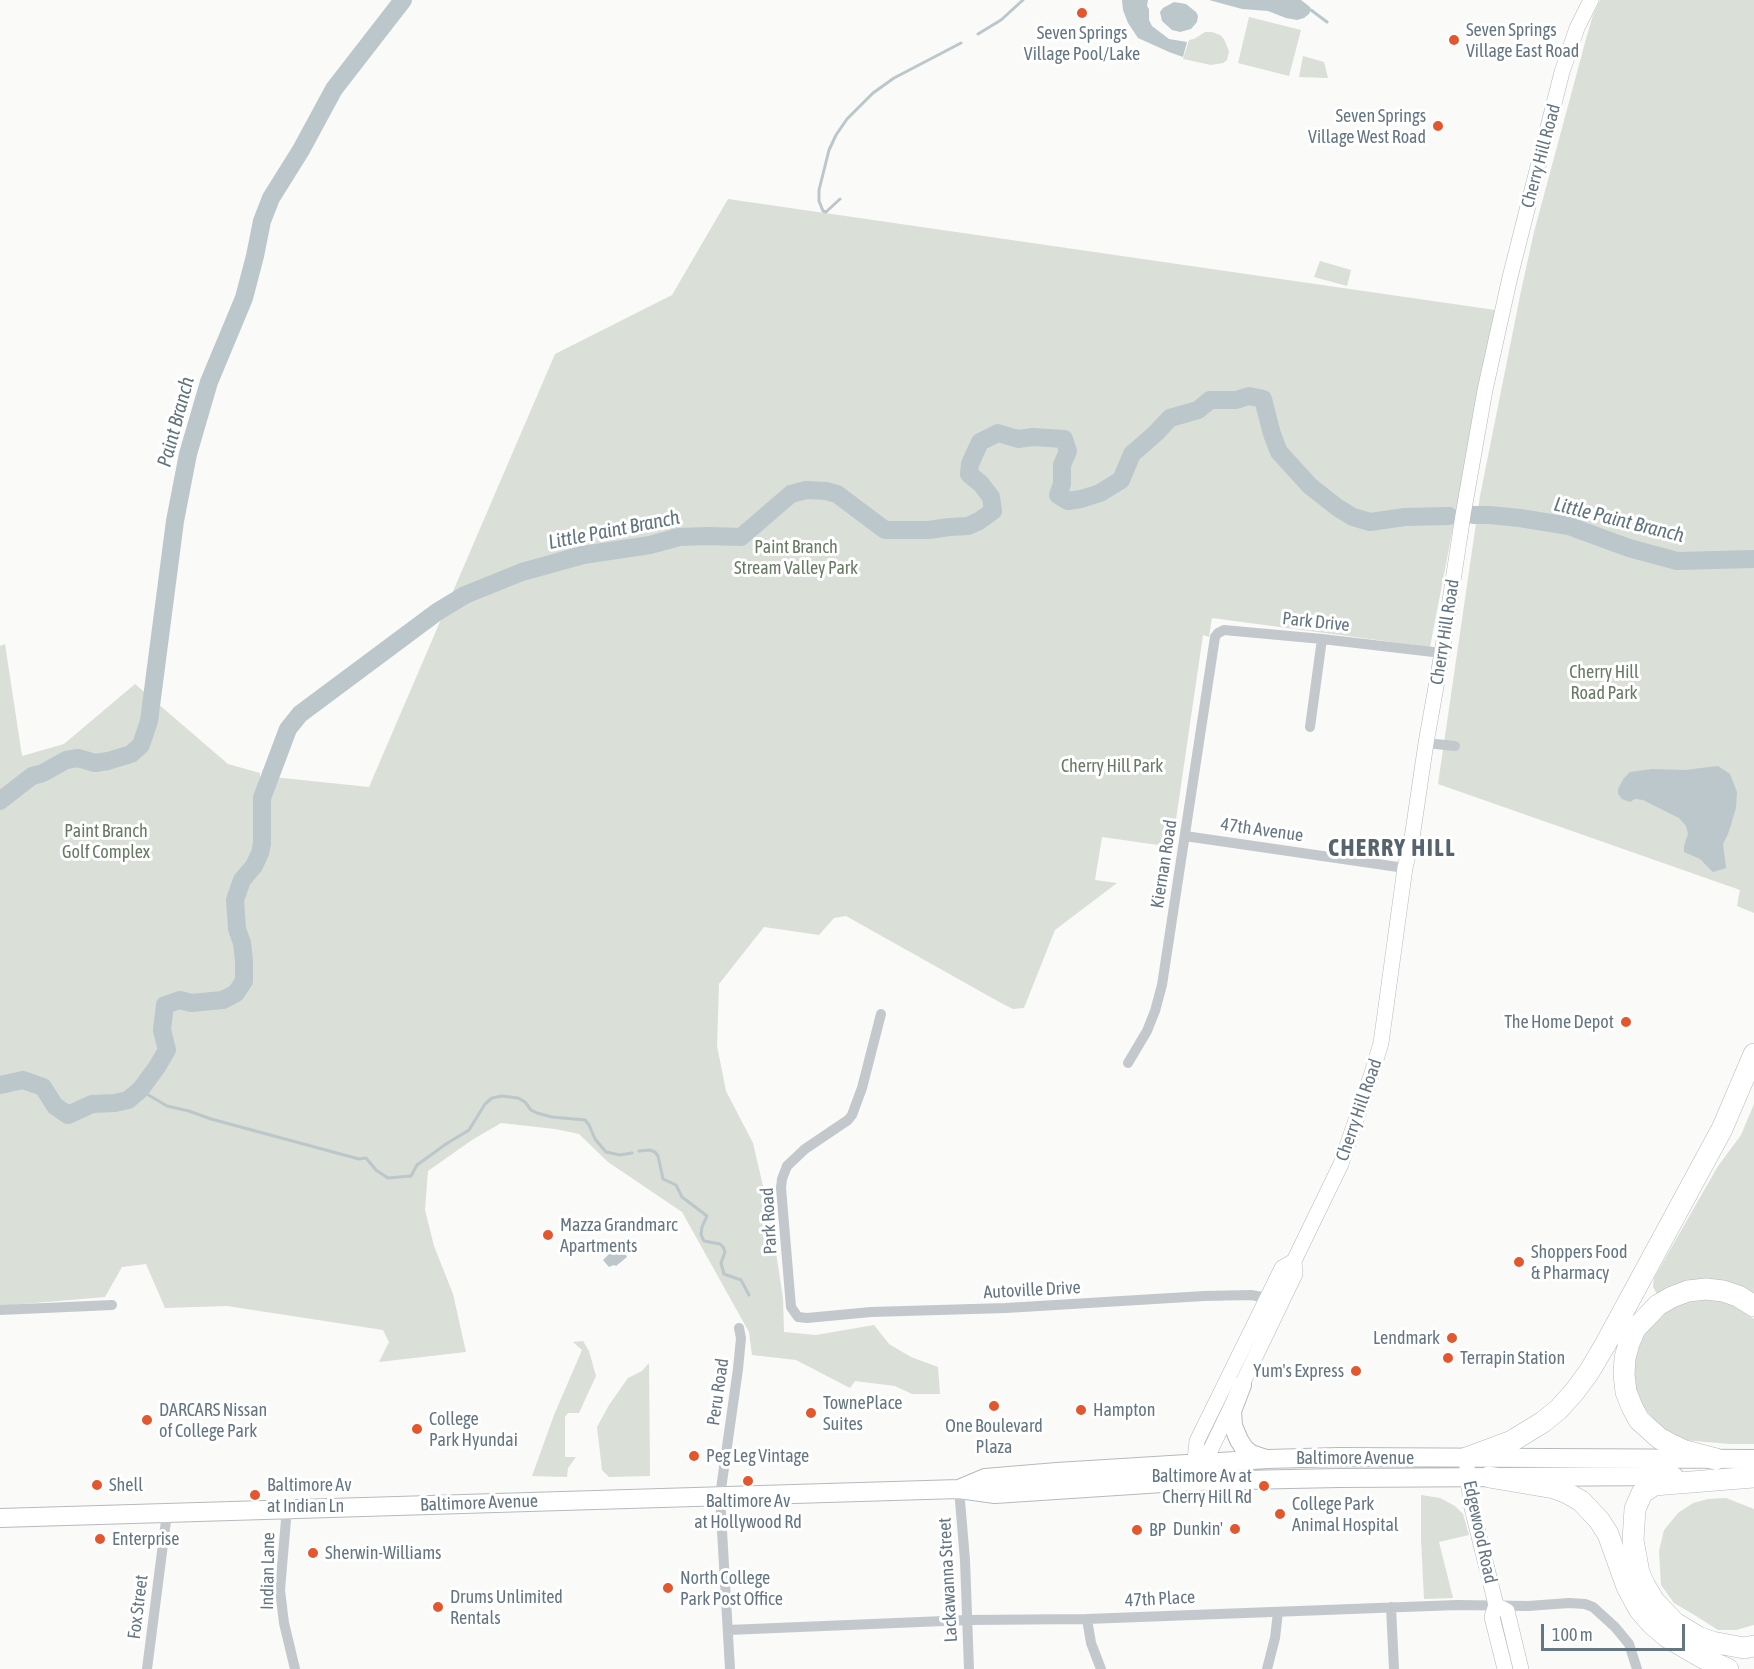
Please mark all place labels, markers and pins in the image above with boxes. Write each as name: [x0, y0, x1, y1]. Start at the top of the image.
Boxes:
marker: Seven Springs Village Pool/Lake: [1075, 6, 1089, 20]
place label: Seven Springs Village East Road: [1466, 19, 1579, 62]
place label: Seven Springs Village Pool/Lake: [1024, 22, 1140, 64]
marker: Seven Springs Village East Road: [1447, 33, 1461, 47]
place label: Seven Springs Village West Road: [1308, 105, 1426, 148]
marker: Seven Springs Village West Road: [1431, 119, 1445, 133]
place label: The Home Depot: [1504, 1011, 1614, 1033]
marker: The Home Depot: [1619, 1015, 1633, 1029]
place label: Mazza Grandmarc Apartments: [560, 1214, 678, 1256]
marker: Mazza Grandmarc Apartments: [541, 1228, 555, 1242]
place label: Shoppers Food & Pharmacy: [1531, 1241, 1627, 1284]
marker: Shoppers Food & Pharmacy: [1512, 1255, 1526, 1269]
place label: Lendmark: [1373, 1327, 1440, 1349]
marker: Lendmark: [1445, 1331, 1459, 1345]
place label: Terrapin Station: [1460, 1347, 1565, 1369]
marker: Terrapin Station: [1441, 1351, 1455, 1365]
place label: Yum's Express: [1253, 1360, 1344, 1382]
marker: Yum's Express: [1349, 1364, 1363, 1378]
place label: TownePlace Suites: [823, 1392, 903, 1434]
place label: DARCARS Nissan of College Park: [159, 1399, 267, 1442]
marker: One Boulevard Plaza: [987, 1399, 1001, 1413]
place label: Hampton: [1093, 1399, 1156, 1421]
marker: Hampton: [1074, 1403, 1088, 1417]
marker: TownePlace Suites: [804, 1406, 818, 1420]
place label: College Park Hyundai: [429, 1408, 518, 1450]
marker: DARCARS Nissan of College Park: [140, 1413, 154, 1427]
place label: One Boulevard Plaza: [945, 1415, 1043, 1458]
marker: College Park Hyundai: [410, 1422, 424, 1436]
place label: Peg Leg Vintage: [706, 1445, 809, 1467]
marker: Peg Leg Vintage: [687, 1449, 701, 1463]
place label: Baltimore Av at Cherry Hill Rd: [1151, 1465, 1252, 1508]
place label: Shell: [109, 1474, 143, 1496]
place label: Baltimore Av at Indian Ln: [267, 1474, 352, 1516]
marker: Baltimore Av at Hollywood Rd: [741, 1474, 755, 1488]
marker: Shell: [90, 1478, 104, 1492]
marker: Baltimore Av at Cherry Hill Rd: [1257, 1479, 1271, 1493]
marker: Baltimore Av at Indian Ln: [248, 1488, 262, 1502]
place label: Baltimore Av at Hollywood Rd: [694, 1490, 802, 1532]
place label: College Park Animal Hospital: [1292, 1493, 1399, 1536]
marker: College Park Animal Hospital: [1273, 1507, 1287, 1521]
place label: Dunkin': [1173, 1518, 1223, 1540]
place label: BP: [1149, 1519, 1166, 1541]
marker: Dunkin': [1228, 1522, 1242, 1536]
marker: BP: [1130, 1523, 1144, 1537]
place label: Enterprise: [112, 1528, 179, 1550]
marker: Enterprise: [93, 1532, 107, 1546]
place label: Sherwin-Williams: [325, 1542, 441, 1564]
marker: Sherwin-Williams: [306, 1546, 320, 1560]
place label: North College Park Post Office: [680, 1567, 783, 1610]
marker: North College Park Post Office: [661, 1581, 675, 1595]
place label: Drums Unlimited Rentals: [450, 1586, 563, 1628]
marker: Drums Unlimited Rentals: [431, 1600, 445, 1614]

